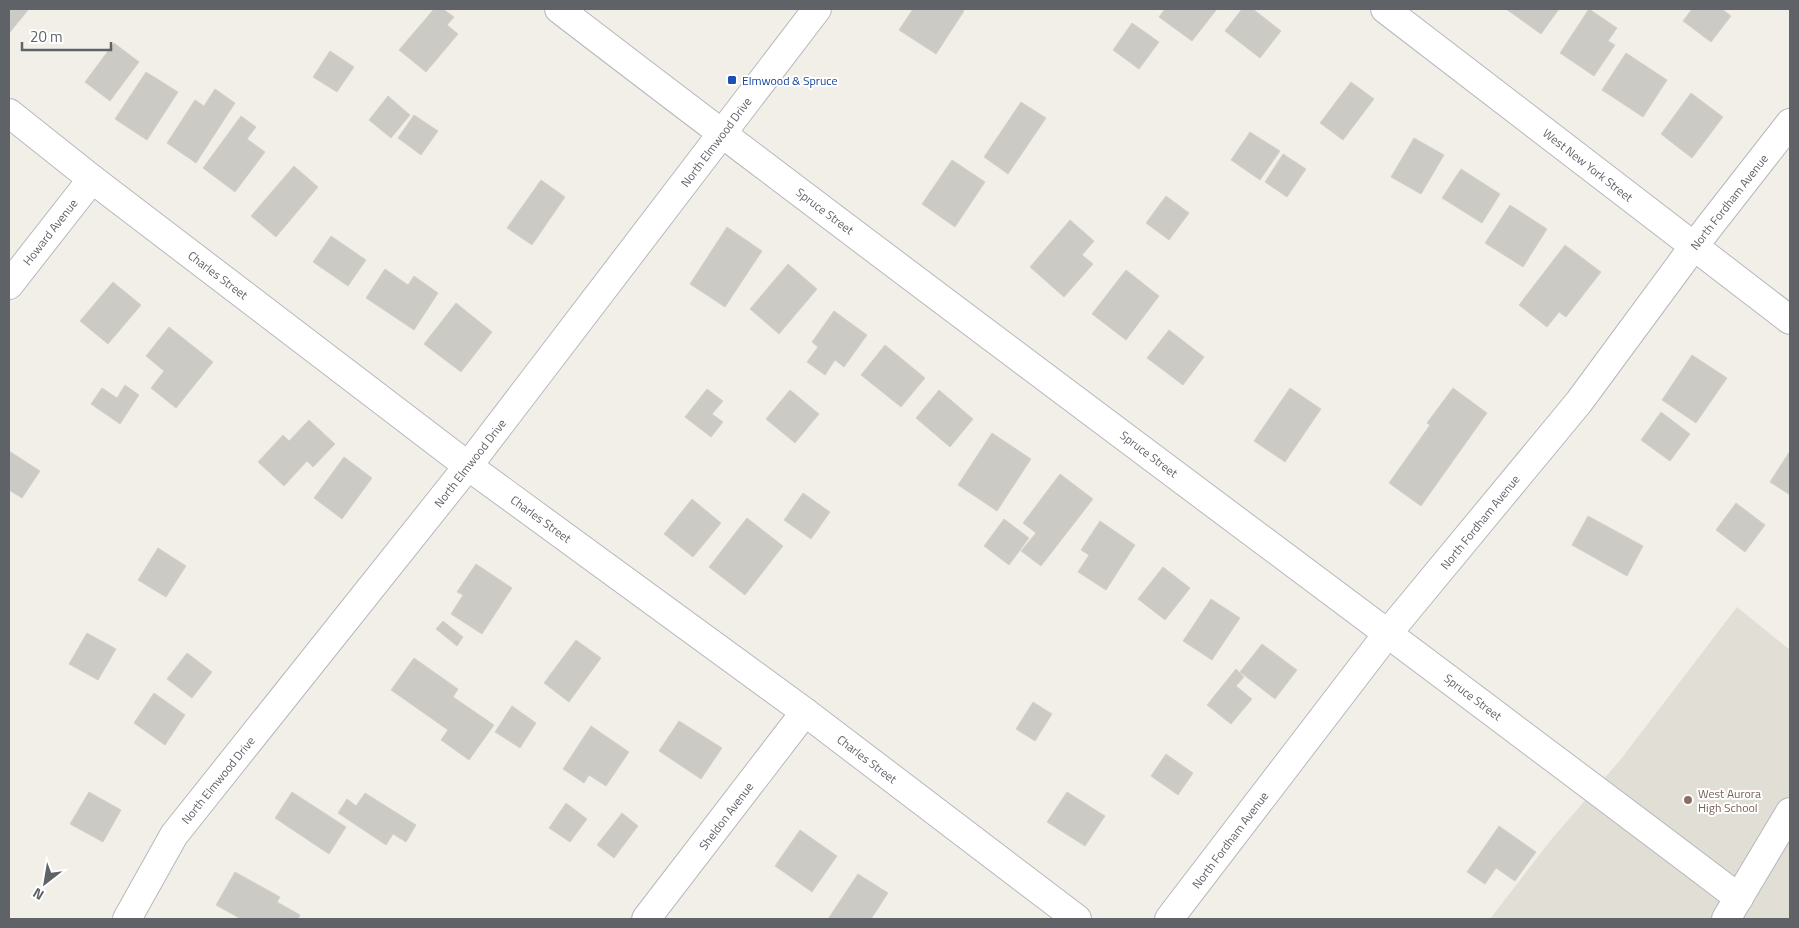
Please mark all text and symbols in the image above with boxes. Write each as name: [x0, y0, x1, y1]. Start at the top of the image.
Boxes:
scale bar: [22, 20, 111, 52]
text: 20 m: [30, 25, 63, 48]
place label: Elmwood & Spruce: [742, 71, 838, 90]
marker: Elmwood & Spruce: [726, 74, 738, 86]
street label: North Elmwood Drive: [676, 93, 756, 191]
street label: West New York Street: [1539, 124, 1638, 207]
street label: North Fordham Avenue: [1685, 150, 1773, 254]
street label: Spruce Street: [792, 183, 859, 240]
street label: Howard Avenue: [18, 195, 82, 269]
street label: Charles Street: [184, 246, 253, 304]
street label: North Elmwood Drive: [429, 415, 511, 511]
street label: Spruce Street: [1116, 426, 1183, 483]
street label: North Fordham Avenue: [1436, 470, 1524, 574]
street label: Charles Street: [507, 490, 576, 548]
street label: Spruce Street: [1440, 669, 1507, 726]
street label: Charles Street: [833, 730, 902, 788]
street label: North Elmwood Drive: [177, 732, 259, 828]
street label: Sheldon Avenue: [694, 778, 758, 854]
place label: West Aurora High School: [1698, 784, 1761, 817]
street label: North Fordham Avenue: [1187, 787, 1273, 893]
marker: West Aurora High School: [1682, 794, 1694, 806]
north arrow: [20, 858, 70, 908]
text: N: [28, 883, 48, 906]

